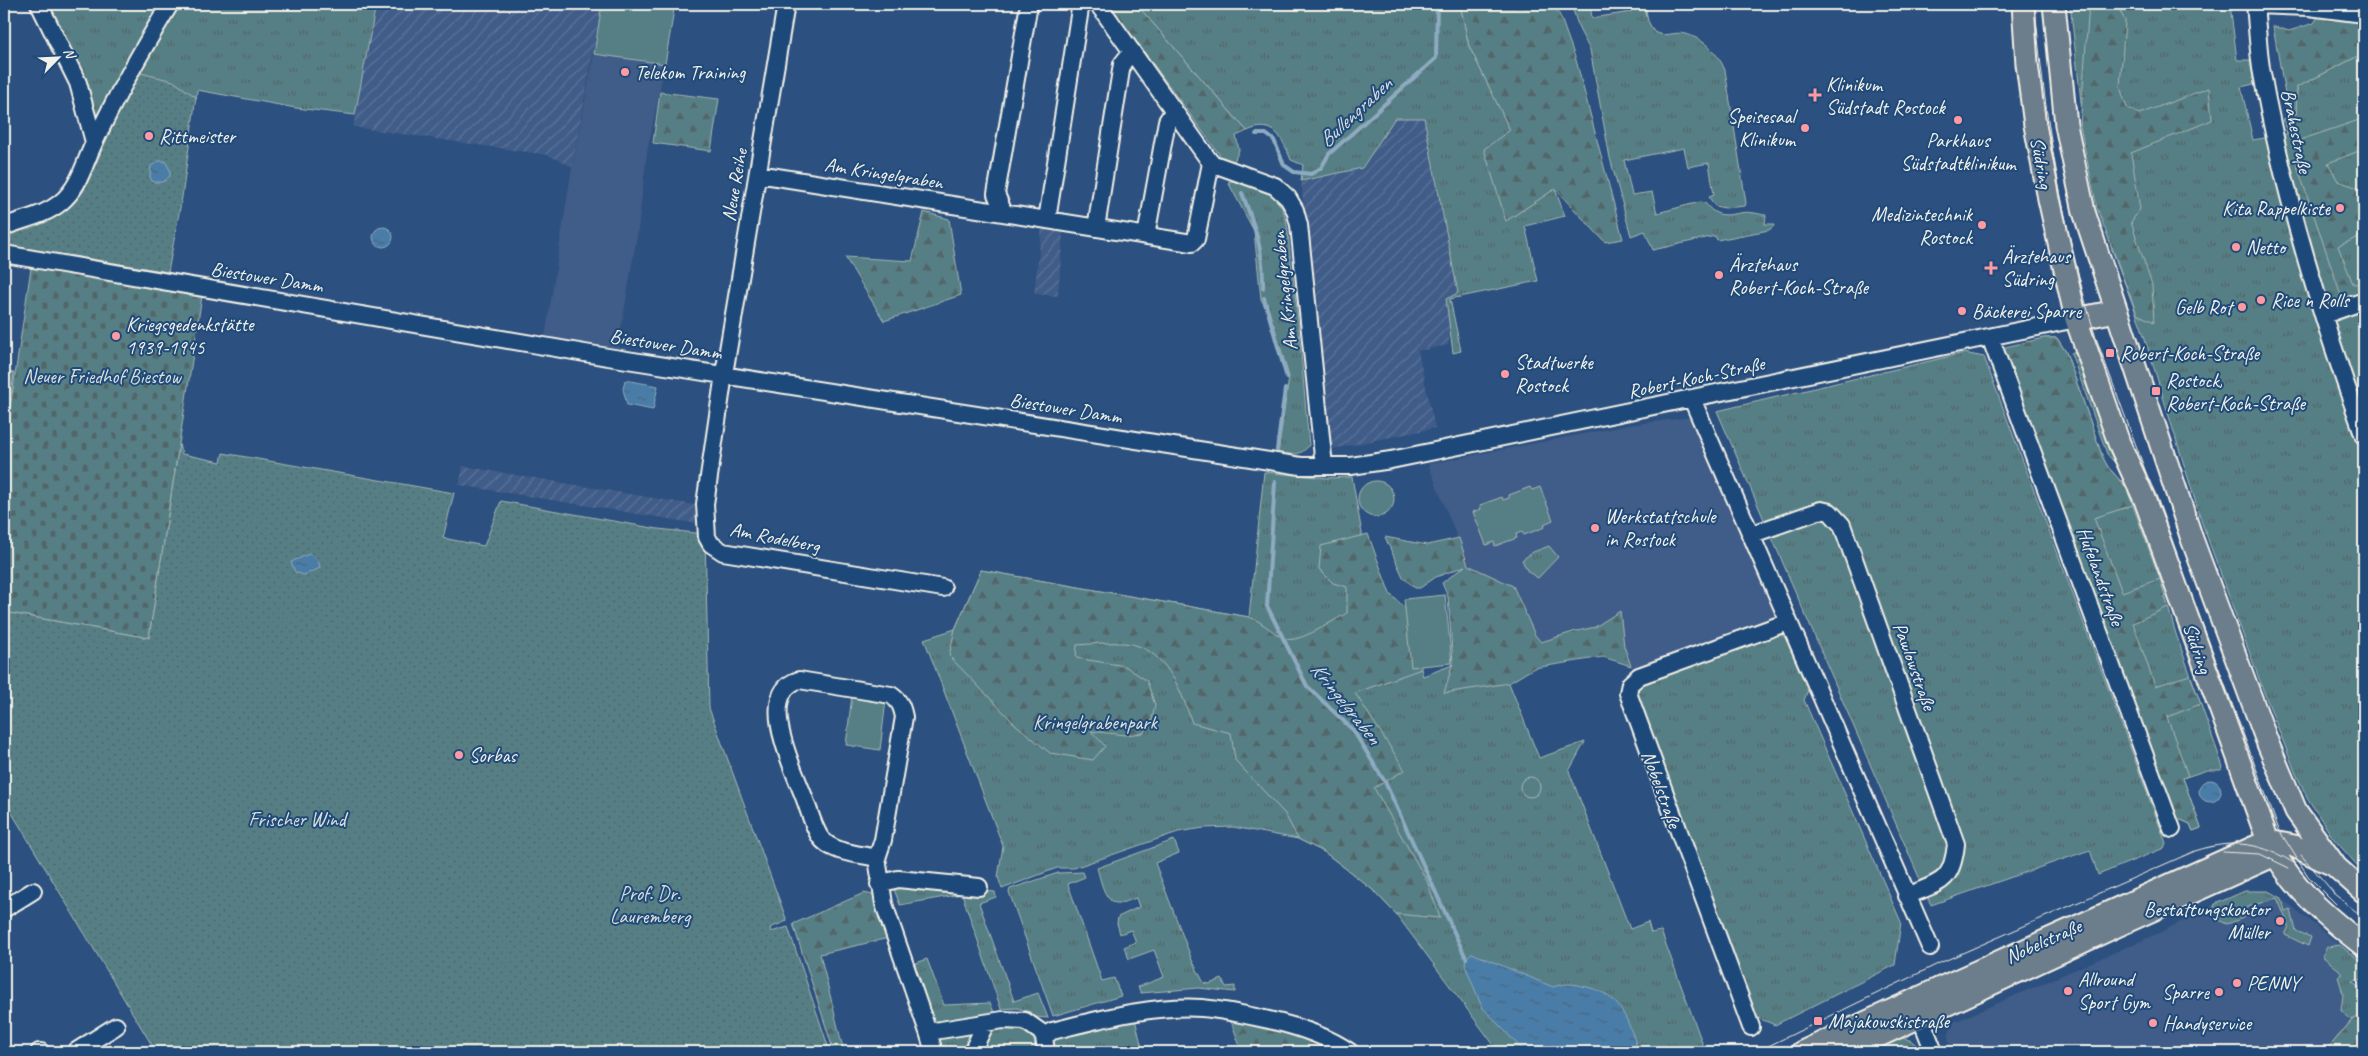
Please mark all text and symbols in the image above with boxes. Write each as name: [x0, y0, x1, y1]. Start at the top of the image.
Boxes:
north arrow: [32, 32, 82, 82]
text: N: [60, 45, 80, 62]
place label: Telekom Training: [635, 60, 746, 85]
marker: Telekom Training: [619, 66, 631, 78]
water label: Bullengraben: [1313, 70, 1398, 153]
place label: Klinikum Südstadt Rostock: [1826, 72, 1947, 120]
street label: Brahestraße: [2275, 87, 2318, 177]
marker: Klinikum Südstadt Rostock: [1808, 88, 1822, 102]
place label: Speisesaal Klinikum: [1727, 104, 1799, 152]
marker: Parkhaus Südstadtklinikum: [1952, 114, 1964, 126]
marker: Speisesaal Klinikum: [1799, 122, 1811, 134]
place label: Rittmeister: [159, 124, 237, 149]
place label: Parkhaus Südstadtklinikum: [1901, 128, 2017, 176]
marker: Rittmeister: [143, 130, 155, 142]
street label: Südring: [2025, 135, 2058, 192]
street label: Neue Reihe: [716, 145, 753, 223]
street label: Am Kringelgraben: [823, 152, 946, 195]
place label: Kita Rappelkiste: [2222, 196, 2331, 221]
place label: Medizintechnik Rostock: [1871, 202, 1974, 250]
marker: Kita Rappelkiste: [2334, 202, 2346, 214]
marker: Medizintechnik Rostock: [1976, 219, 1988, 231]
street label: Am Kringelgraben: [1266, 229, 1303, 352]
place label: Netto: [2246, 235, 2287, 260]
marker: Netto: [2230, 241, 2242, 253]
place label: Ärztehaus Südring: [2002, 244, 2072, 292]
place label: Ärztehaus Robert-Koch-Straße: [1729, 252, 1869, 300]
street label: Biestower Damm: [209, 256, 326, 299]
marker: Ärztehaus Südring: [1984, 261, 1998, 275]
marker: Ärztehaus Robert-Koch-Straße: [1713, 269, 1725, 281]
place label: Rice n Rolls: [2271, 288, 2351, 313]
marker: Rice n Rolls: [2255, 294, 2267, 306]
place label: Gelb Rot: [2175, 295, 2235, 320]
place label: Bäckerei Sparre: [1972, 299, 2083, 324]
marker: Gelb Rot: [2236, 301, 2248, 313]
marker: Bäckerei Sparre: [1956, 305, 1968, 317]
place label: Kriegsgedenkstätte 1939-1945: [126, 312, 255, 360]
street label: Biestower Damm: [608, 323, 725, 366]
marker: Kriegsgedenkstätte 1939-1945: [110, 330, 122, 342]
place label: Robert-Koch-Straße: [2120, 341, 2261, 366]
marker: Robert-Koch-Straße: [2104, 347, 2116, 359]
place label: Stadtwerke Rostock: [1515, 350, 1594, 398]
street label: Robert-Koch-Straße: [1626, 351, 1768, 404]
park label: Neuer Friedhof Biestow: [23, 364, 182, 389]
marker: Stadtwerke Rostock: [1499, 368, 1511, 380]
place label: Rostock, Robert-Koch-Straße: [2166, 368, 2307, 416]
marker: Rostock, Robert-Koch-Straße: [2150, 385, 2162, 397]
street label: Biestower Damm: [1008, 387, 1125, 430]
place label: Werkstattschule in Rostock: [1605, 504, 1717, 552]
street label: Am Rodelberg: [728, 517, 824, 559]
marker: Werkstattschule in Rostock: [1589, 522, 1601, 534]
street label: Hufelandstraße: [2071, 523, 2130, 630]
street label: Pawlowstraße: [1887, 619, 1942, 715]
street label: Südring: [2177, 619, 2218, 678]
water label: Kringelgraben: [1305, 657, 1388, 751]
park label: Kringelgrabenpark: [1033, 710, 1159, 735]
place label: Sorbas: [469, 743, 519, 768]
street label: Nobelstraße: [1636, 747, 1688, 833]
marker: Sorbas: [453, 749, 465, 761]
park label: Frischer Wind: [248, 807, 349, 832]
park label: Prof. Dr. Lauremberg: [610, 881, 692, 929]
place label: Bestattungskontor Müller: [2144, 897, 2272, 945]
street label: Nobelstraße: [2001, 913, 2087, 969]
marker: Bestattungskontor Müller: [2274, 915, 2286, 927]
place label: Allround Sport Gym: [2078, 967, 2152, 1015]
place label: PENNY: [2247, 971, 2303, 996]
marker: PENNY: [2231, 977, 2243, 989]
place label: Sparre: [2162, 980, 2210, 1005]
marker: Allround Sport Gym: [2062, 985, 2074, 997]
marker: Sparre: [2213, 986, 2225, 998]
place label: Majakowskistraße: [1828, 1009, 1950, 1034]
place label: Handyservice: [2163, 1011, 2253, 1036]
marker: Majakowskistraße: [1812, 1015, 1824, 1027]
marker: Handyservice: [2147, 1017, 2159, 1029]

